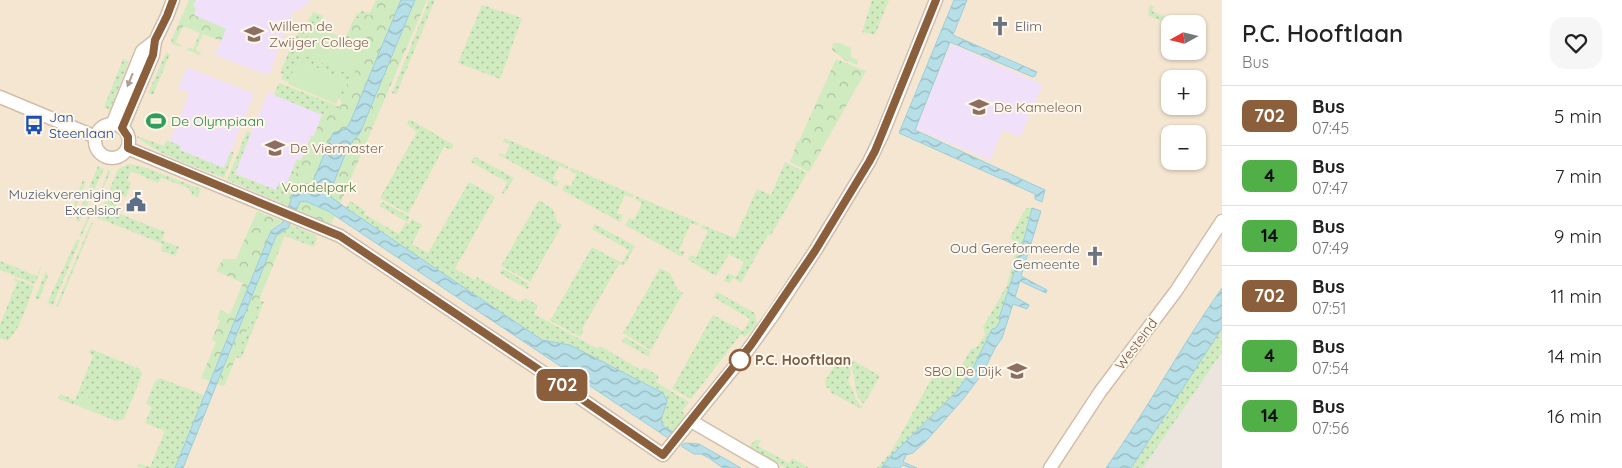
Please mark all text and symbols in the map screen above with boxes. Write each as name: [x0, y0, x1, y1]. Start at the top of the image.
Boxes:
church icon: Elim: [989, 15, 1011, 37]
north arrow: [1161, 15, 1206, 60]
map controls: [1161, 15, 1206, 170]
place label: Willem de Zwijger College: [269, 17, 369, 51]
place label: Elim: [1015, 17, 1042, 35]
button: heart: [1550, 17, 1602, 69]
text: P.C. Hooftlaan: [1242, 18, 1403, 48]
school or university icon: Willem de Zwijger College: [243, 23, 265, 45]
text: Bus: [1242, 52, 1269, 72]
button: +: [1161, 70, 1206, 115]
one-way arrow: [126, 73, 134, 88]
text: Bus: [1312, 94, 1345, 118]
school or university icon: De Kameleon: [968, 96, 990, 118]
place label: De Kameleon: [994, 98, 1082, 116]
text: 702: [1254, 104, 1285, 127]
text: 5 min: [1554, 104, 1602, 128]
place label: Jan Steenlaan: [49, 108, 114, 142]
sports icon: De Olympiaan: [145, 110, 167, 132]
place label: De Olympiaan: [171, 112, 264, 130]
bus stop icon: Jan Steenlaan: [23, 114, 45, 136]
text: 07:45: [1312, 118, 1349, 138]
button: −: [1161, 125, 1206, 170]
school or university icon: De Viermaster: [264, 137, 286, 159]
place label: De Viermaster: [290, 139, 384, 157]
text: Bus: [1312, 154, 1345, 178]
text: 4: [1264, 164, 1275, 187]
text: 7 min: [1555, 164, 1602, 188]
park label: Vondelpark: [282, 178, 357, 196]
text: 07:47: [1312, 178, 1348, 198]
place label: Muziekvereniging Excelsior: [8, 185, 122, 219]
public building icon: Muziekvereniging Excelsior: [125, 191, 147, 213]
text: Bus: [1312, 214, 1345, 238]
text: 14: [1261, 224, 1278, 247]
text: 9 min: [1554, 224, 1602, 248]
text: 07:49: [1312, 238, 1349, 258]
place label: Oud Gereformeerde Gemeente: [950, 239, 1080, 273]
church icon: Oud Gereformeerde Gemeente: [1084, 245, 1106, 267]
text: Bus: [1312, 274, 1345, 298]
text: 702: [1254, 284, 1285, 307]
text: 11 min: [1550, 284, 1602, 308]
text: 07:51: [1312, 298, 1346, 318]
street label: Westeind: [1111, 315, 1161, 373]
text: Bus: [1312, 334, 1345, 358]
text: 4: [1264, 344, 1275, 367]
text: 14 min: [1548, 344, 1602, 368]
marker: P.C. Hooftlaan: [729, 349, 751, 371]
place label: P.C. Hooftlaan: [755, 351, 851, 369]
text: 07:54: [1312, 358, 1349, 378]
school or university icon: SBO De Dijk: [1006, 360, 1028, 382]
place label: SBO De Dijk: [924, 362, 1002, 380]
line badge: 702: [533, 369, 591, 401]
text: 702: [546, 373, 578, 396]
text: Bus: [1312, 394, 1345, 418]
text: 14: [1261, 404, 1278, 427]
text: 16 min: [1547, 404, 1602, 428]
text: 07:56: [1312, 418, 1349, 438]

